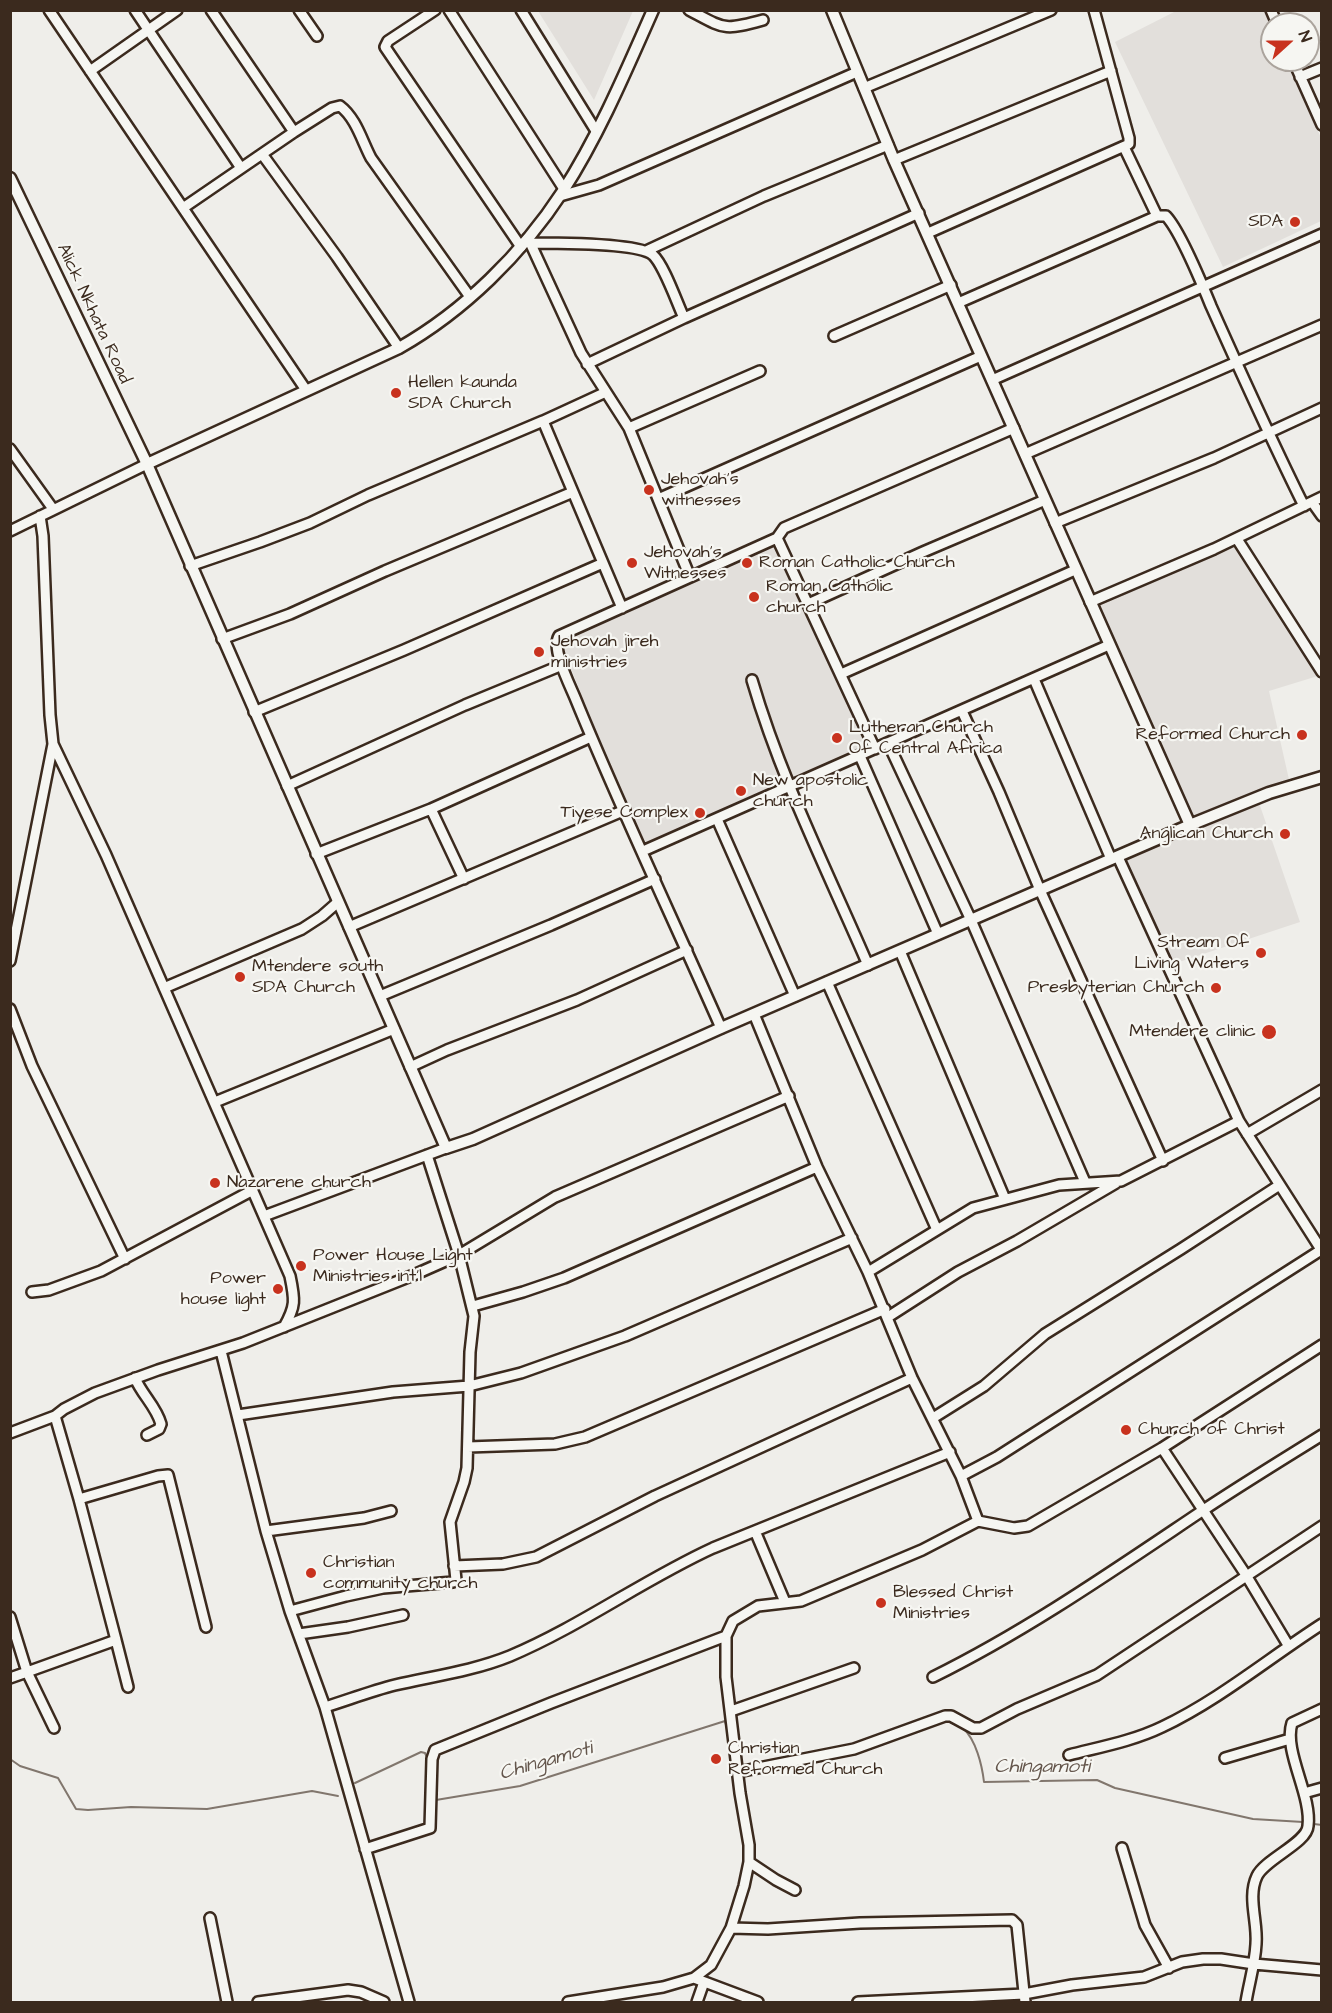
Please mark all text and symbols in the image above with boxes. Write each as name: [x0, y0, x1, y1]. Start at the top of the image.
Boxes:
north arrow: [1260, 12, 1320, 72]
text: N: [1293, 28, 1317, 45]
place label: SDA: [1248, 211, 1283, 233]
marker: SDA: [1288, 215, 1302, 229]
street label: Alick Nkhata Road: [51, 240, 135, 388]
place label: Hellen kaunda SDA Church: [408, 372, 517, 415]
marker: Hellen kaunda SDA Church: [389, 386, 403, 400]
place label: Jehovah's witnesses: [661, 469, 741, 512]
marker: Jehovah's witnesses: [642, 483, 656, 497]
place label: Jehovah's Witnesses: [644, 542, 727, 584]
place label: Roman Catholic Church: [759, 552, 955, 574]
marker: Jehovah's Witnesses: [625, 556, 639, 570]
marker: Roman Catholic Church: [740, 556, 754, 570]
place label: Roman Catholic church: [766, 576, 893, 618]
marker: Roman Catholic church: [747, 590, 761, 604]
place label: Jehovah jireh ministries: [551, 631, 658, 674]
marker: Jehovah jireh ministries: [532, 645, 546, 659]
place label: Lutheran Church Of Central Africa: [849, 717, 1002, 760]
place label: Reformed Church: [1135, 724, 1290, 746]
marker: Reformed Church: [1295, 728, 1309, 742]
marker: Lutheran Church Of Central Africa: [830, 731, 844, 745]
place label: New apostolic church: [753, 770, 868, 812]
marker: New apostolic church: [734, 784, 748, 798]
place label: Tiyese Complex: [561, 802, 688, 824]
marker: Tiyese Complex: [693, 806, 707, 820]
place label: Anglican Church: [1140, 823, 1273, 845]
marker: Anglican Church: [1278, 827, 1292, 841]
place label: Stream Of Living Waters: [1134, 932, 1249, 974]
marker: Stream Of Living Waters: [1254, 946, 1268, 960]
place label: Mtendere south SDA Church: [252, 956, 383, 998]
marker: Mtendere south SDA Church: [233, 970, 247, 984]
place label: Presbyterian Church: [1028, 977, 1204, 999]
marker: Presbyterian Church: [1209, 981, 1223, 995]
place label: Mtendere clinic: [1129, 1021, 1256, 1043]
marker: Mtendere clinic: [1260, 1023, 1278, 1041]
place label: Nazarene church: [227, 1172, 371, 1194]
marker: Nazarene church: [208, 1176, 222, 1190]
place label: Power House Light Ministries int'l: [313, 1245, 473, 1288]
marker: Power House Light Ministries int'l: [294, 1259, 308, 1273]
place label: Power house light: [181, 1268, 266, 1310]
marker: Power house light: [271, 1282, 285, 1296]
place label: Church of Christ: [1138, 1419, 1285, 1441]
marker: Church of Christ: [1119, 1423, 1133, 1437]
place label: Christian community church: [323, 1552, 477, 1594]
marker: Christian community church: [304, 1566, 318, 1580]
place label: Blessed Christ Ministries: [893, 1582, 1013, 1624]
marker: Blessed Christ Ministries: [874, 1596, 888, 1610]
water label: Chingamoti: [497, 1737, 595, 1787]
place label: Christian Reformed Church: [728, 1738, 883, 1780]
marker: Christian Reformed Church: [709, 1752, 723, 1766]
water label: Chingamoti: [994, 1756, 1090, 1780]

